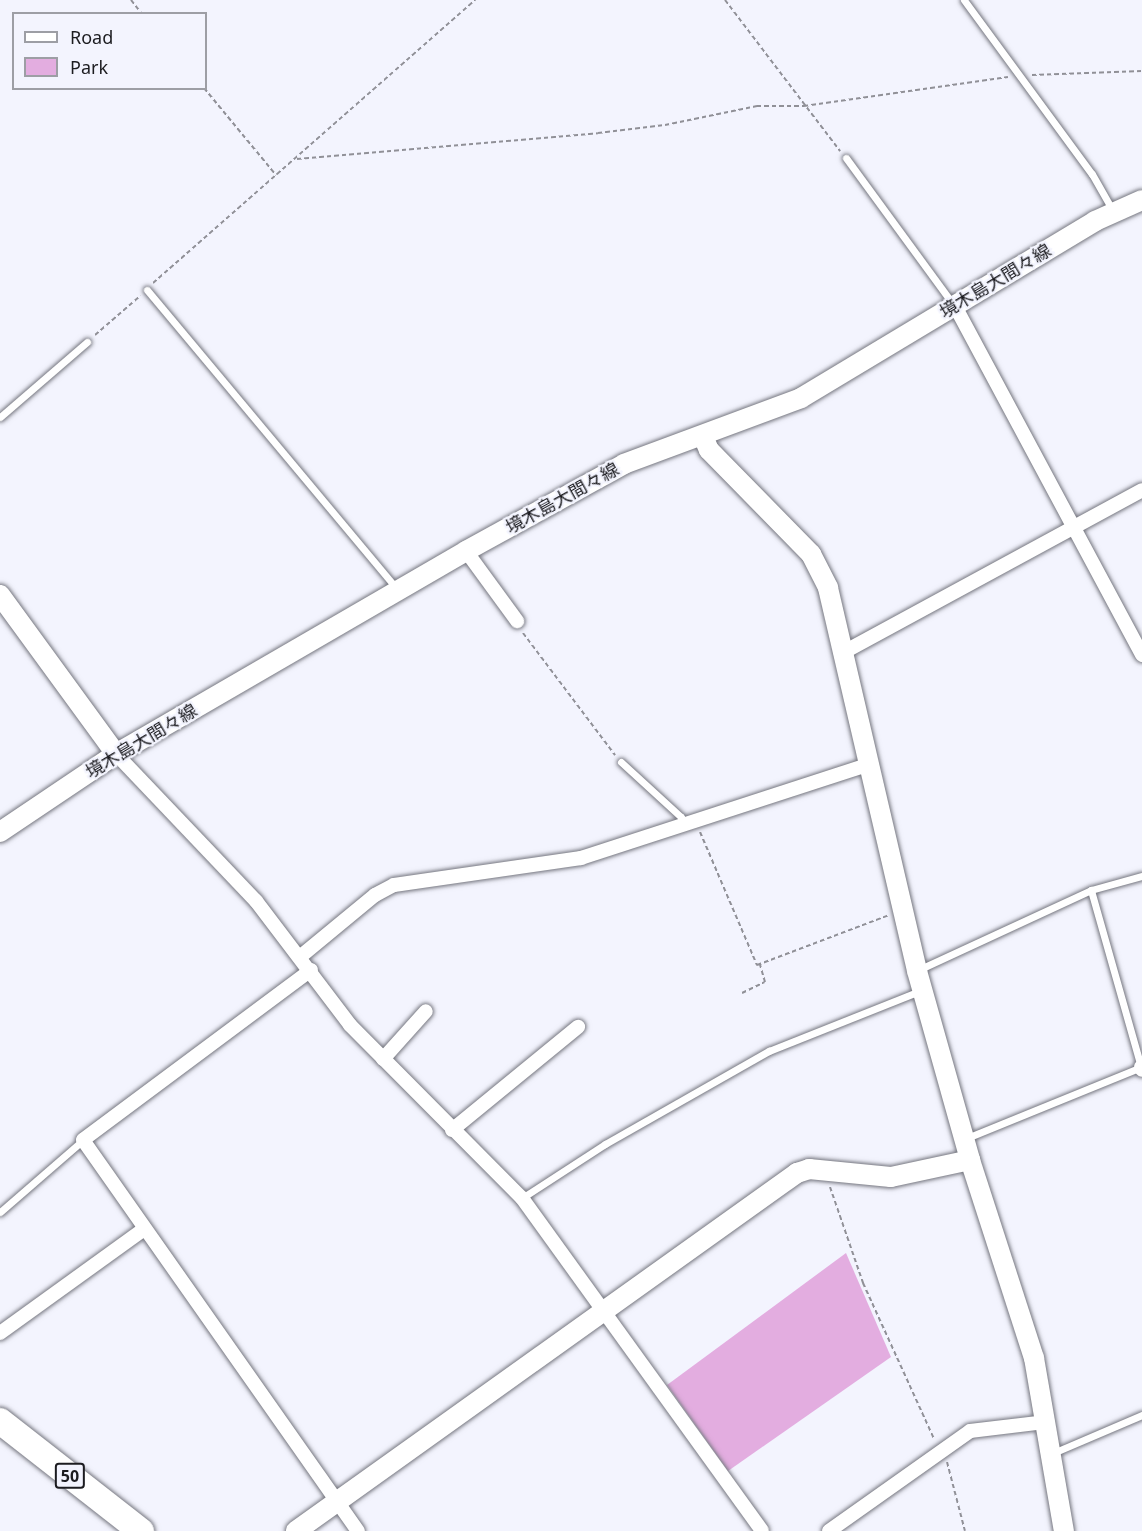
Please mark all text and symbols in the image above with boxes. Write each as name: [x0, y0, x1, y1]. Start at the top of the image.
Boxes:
legend: [12, 12, 207, 90]
text: Road: [70, 25, 113, 49]
text: Park: [70, 55, 108, 79]
street label: 境木島大間々線: [935, 239, 1055, 323]
street label: 境木島大間々線: [502, 458, 622, 538]
street label: 境木島大間々線: [81, 699, 201, 783]
road number: 50: [54, 1463, 86, 1489]

